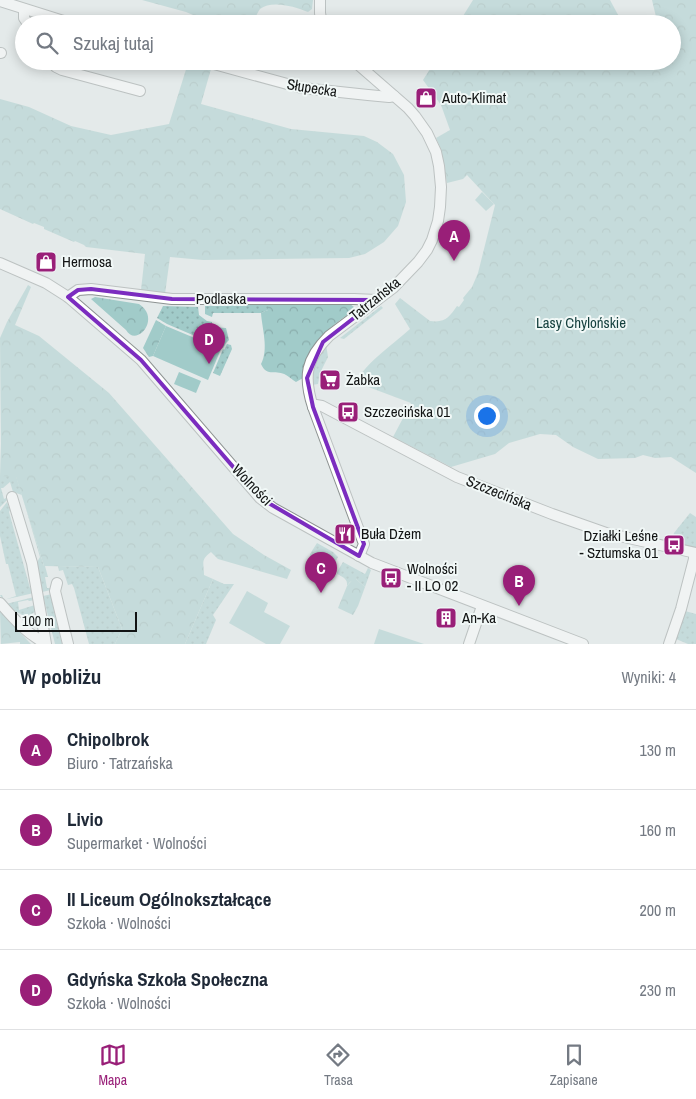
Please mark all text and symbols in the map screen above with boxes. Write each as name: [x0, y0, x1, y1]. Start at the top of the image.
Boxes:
search box: [15, 15, 681, 70]
icon: search: [33, 29, 61, 57]
text: Szukaj tutaj: [73, 30, 154, 56]
street label: Słupecka: [285, 73, 339, 102]
shop icon: Auto-Klimat: [414, 86, 438, 110]
place label: Auto-Klimat: [441, 87, 507, 108]
pin: A: [438, 220, 470, 261]
shop icon: Hermosa: [34, 250, 58, 274]
place label: Hermosa: [62, 251, 112, 272]
street label: Tatrzańska: [345, 272, 405, 326]
street label: Podlaska: [196, 288, 246, 309]
park label: Lasy Chylońskie: [536, 312, 626, 333]
pin: D: [193, 323, 225, 364]
supermarket icon: Żabka: [318, 368, 342, 392]
place label: Żabka: [346, 369, 380, 390]
bus stop icon: Szczecińska 01: [336, 400, 360, 424]
place label: Szczecińska 01: [364, 401, 450, 422]
your location: [474, 403, 500, 429]
street label: Wolności: [227, 459, 277, 510]
street label: Szczecińska: [463, 470, 535, 515]
restaurant icon: Buła Dżem: [333, 522, 357, 546]
place label: Buła Dżem: [361, 523, 421, 544]
place label: Działki Leśne - Sztumska 01: [579, 525, 658, 563]
bus stop icon: Działki Leśne - Sztumska 01: [662, 533, 686, 557]
pin: C: [305, 552, 337, 593]
place label: Wolności - II LO 02: [407, 558, 458, 596]
pin: B: [503, 565, 535, 606]
bus stop icon: Wolności - II LO 02: [379, 566, 403, 590]
building icon: An-Ka: [434, 606, 458, 630]
place label: An-Ka: [461, 607, 496, 628]
scale bar: [15, 609, 138, 632]
text: 100 m: [22, 612, 54, 630]
text: W pobliżu: [20, 662, 101, 691]
text: Wyniki: 4: [621, 666, 676, 688]
text: Chipolbrok: [67, 726, 149, 752]
text: A: [31, 739, 41, 761]
text: 130 m: [640, 739, 676, 761]
text: Biuro · Tatrzańska: [67, 752, 173, 774]
text: Livio: [67, 806, 103, 832]
text: B: [31, 819, 41, 841]
text: 160 m: [640, 819, 676, 841]
text: Supermarket · Wolności: [67, 832, 207, 854]
text: II Liceum Ogólnokształcące: [67, 886, 271, 912]
text: C: [31, 899, 41, 921]
text: 200 m: [640, 899, 676, 921]
text: Szkoła · Wolności: [67, 912, 171, 934]
text: Gdyńska Szkoła Społeczna: [67, 966, 268, 992]
text: D: [31, 979, 41, 1001]
text: 230 m: [640, 979, 676, 1001]
text: Szkoła · Wolności: [67, 992, 171, 1014]
tab: Mapa: [98, 1041, 127, 1089]
tab: Trasa: [324, 1041, 353, 1089]
tab: Zapisane: [550, 1041, 598, 1089]

